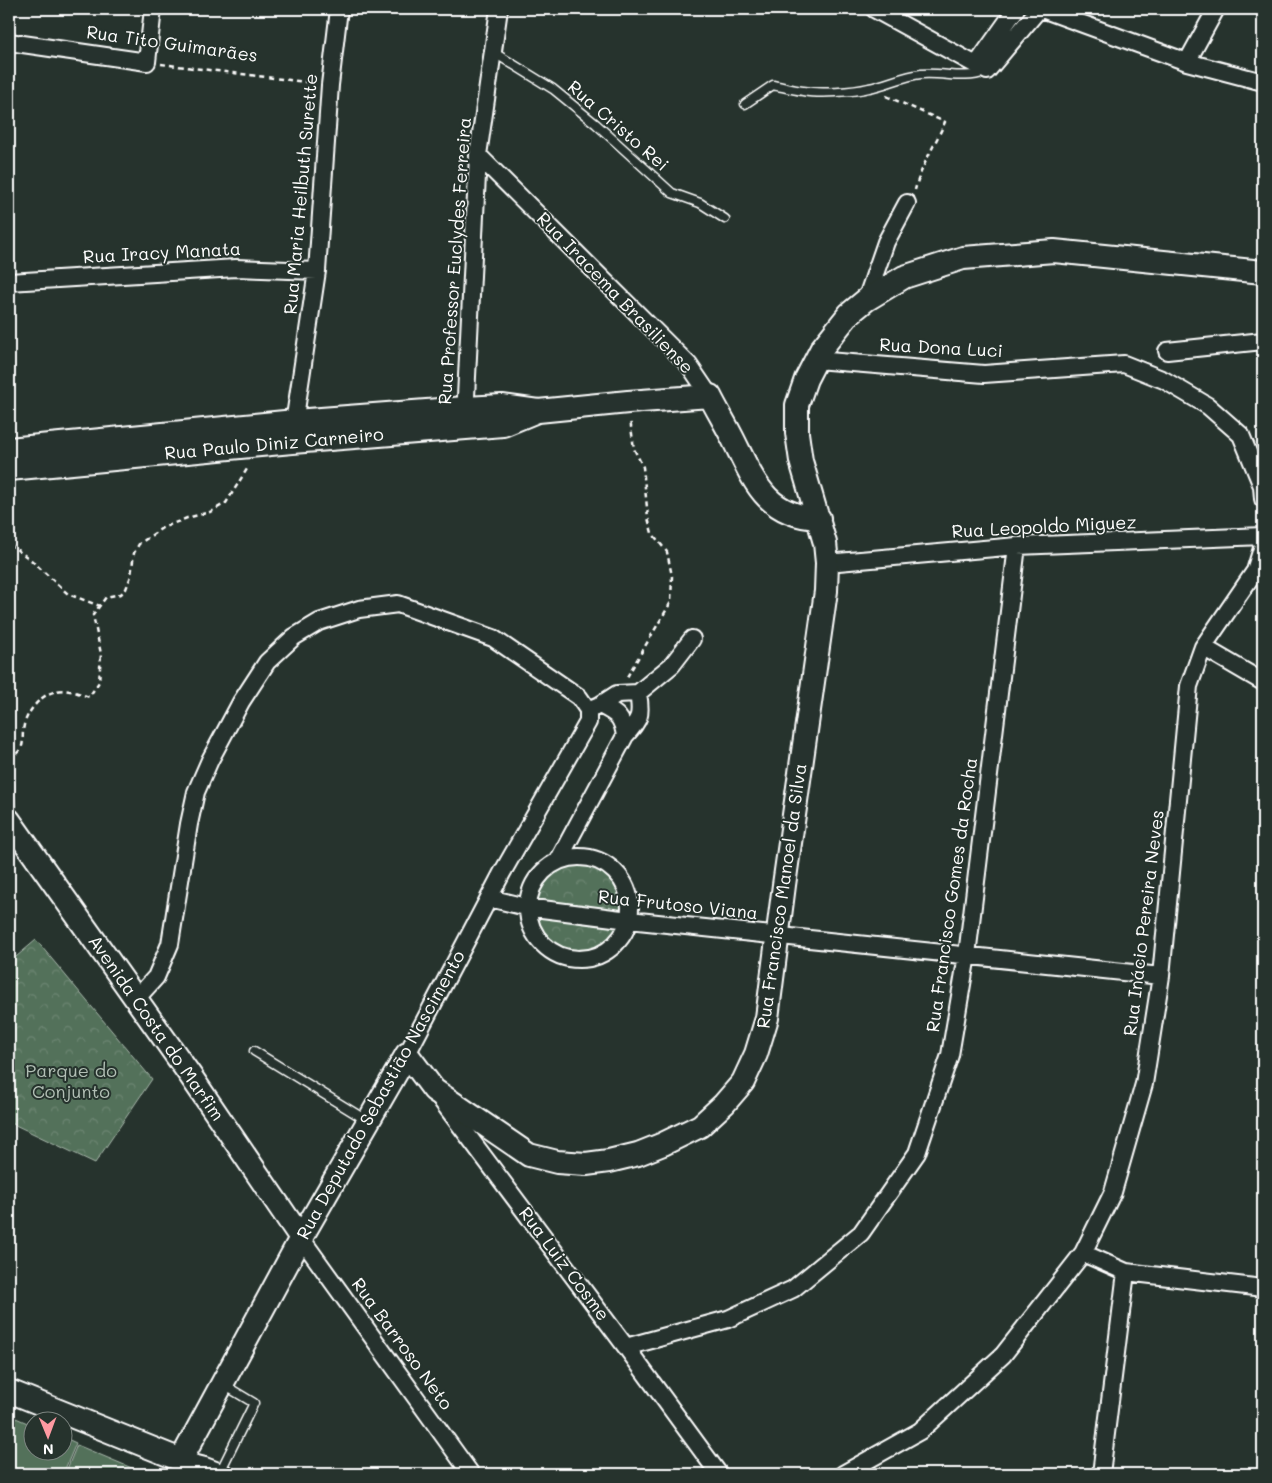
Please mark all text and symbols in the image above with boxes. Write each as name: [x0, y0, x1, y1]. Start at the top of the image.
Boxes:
street label: Rua Tito Guimarães: [85, 19, 259, 67]
street label: Rua Maria Heilbuth Surette: [278, 72, 322, 315]
street label: Rua Cristo Rei: [563, 75, 674, 176]
street label: Rua Professor Euclydes Ferreira: [432, 116, 476, 405]
street label: Rua Iracema Brasiliense: [532, 206, 699, 378]
street label: Rua Iracy Manata: [82, 236, 242, 268]
street label: Rua Dona Luci: [879, 332, 1003, 362]
street label: Rua Paulo Diniz Carneiro: [163, 421, 385, 465]
street label: Rua Leopoldo Miguez: [951, 509, 1137, 543]
street label: Rua Francisco Gomes da Rocha: [920, 756, 982, 1034]
street label: Rua Francisco Manoel da Silva: [751, 762, 812, 1030]
street label: Rua Inácio Pereira Neves: [1117, 808, 1169, 1037]
street label: Rua Frutoso Viana: [597, 884, 759, 924]
street label: Avenida Costa do Marfim: [83, 930, 230, 1125]
street label: Rua Deputado Sebastião Nascimento: [290, 945, 470, 1243]
park label: Parque do Conjunto: [25, 1058, 117, 1103]
street label: Rua Luiz Cosme: [514, 1202, 616, 1325]
street label: Rua Barroso Neto: [347, 1273, 459, 1415]
north arrow: [22, 1410, 72, 1460]
text: N: [43, 1440, 54, 1459]

